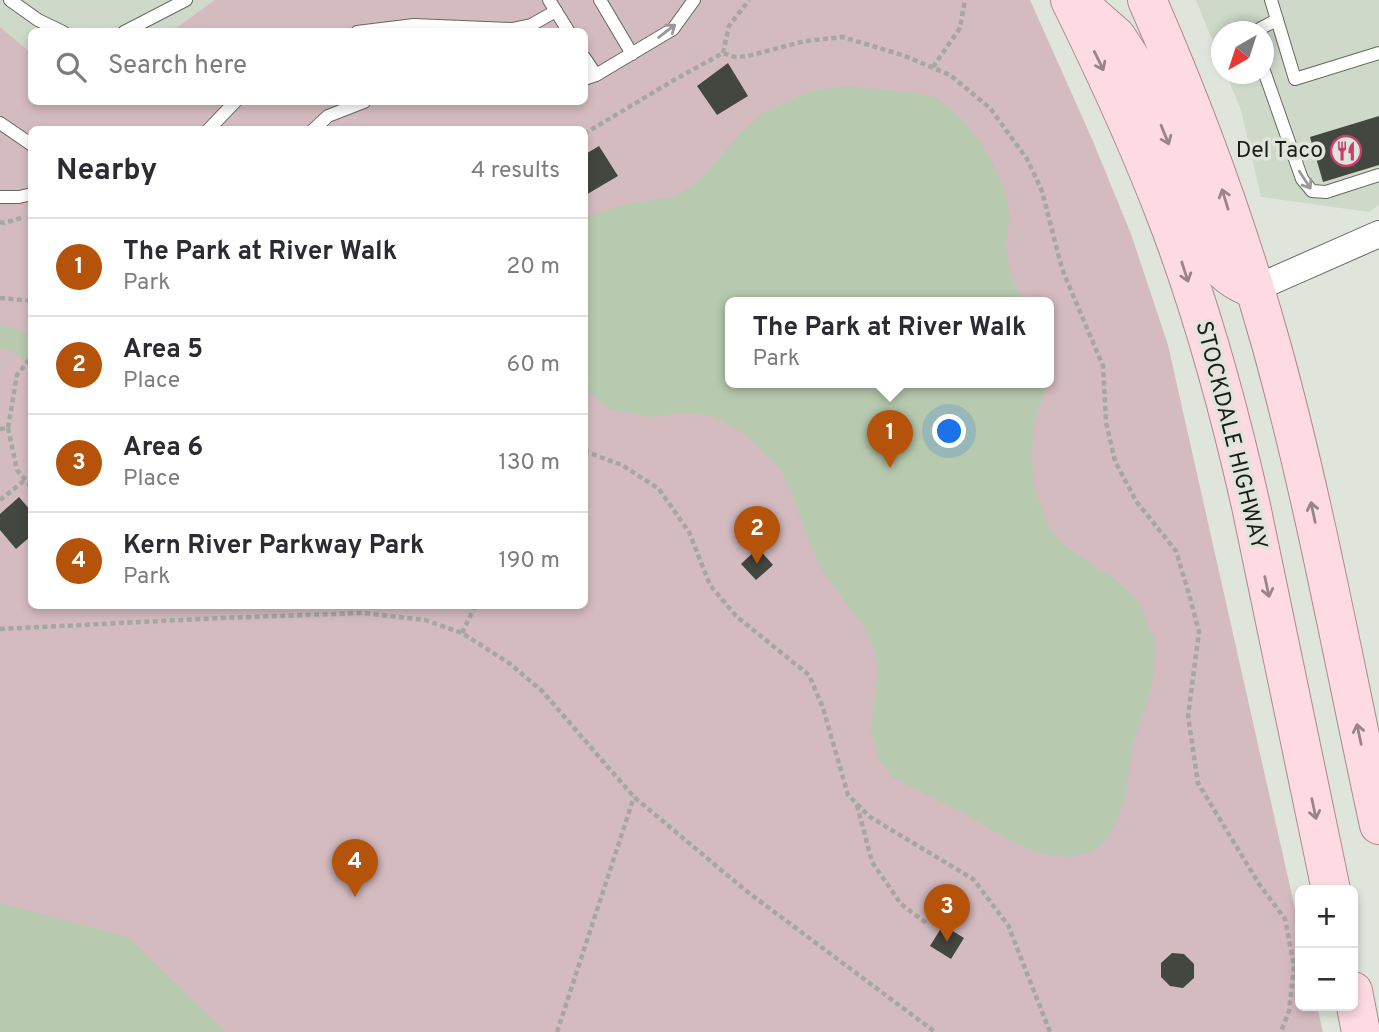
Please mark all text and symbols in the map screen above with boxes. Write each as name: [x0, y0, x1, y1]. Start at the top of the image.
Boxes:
north arrow: [1211, 21, 1274, 84]
one-way arrow: [657, 24, 676, 38]
search box: [28, 28, 588, 105]
icon: search: [52, 48, 90, 86]
text: Search here: [108, 50, 247, 83]
one-way arrow: [1093, 50, 1107, 71]
one-way arrow: [1160, 124, 1173, 146]
restaurant icon: Del Taco: [1329, 134, 1363, 168]
place label: Del Taco: [1236, 137, 1323, 166]
text: Nearby: [56, 153, 157, 190]
text: 4 results: [471, 157, 560, 186]
one-way arrow: [1297, 170, 1312, 189]
one-way arrow: [1217, 188, 1230, 210]
text: The Park at River Walk: [123, 236, 397, 269]
text: 1: [74, 253, 84, 282]
text: 20 m: [506, 253, 560, 282]
one-way arrow: [1180, 260, 1193, 282]
text: Park: [123, 269, 170, 298]
popup: [725, 297, 1054, 388]
text: The Park at River Walk: [752, 312, 1027, 345]
street label: STOCKDALE HIGHWAY: [1188, 319, 1272, 553]
text: Area 5: [123, 334, 203, 367]
text: Park: [752, 345, 800, 374]
text: 2: [72, 351, 86, 380]
text: 60 m: [507, 351, 560, 380]
text: Place: [123, 367, 180, 396]
pin: 1: [867, 410, 913, 468]
your location: [932, 414, 966, 448]
text: Area 6: [123, 432, 203, 465]
text: 3: [72, 449, 86, 478]
text: 130 m: [498, 449, 560, 478]
text: Place: [123, 465, 180, 494]
one-way arrow: [1305, 501, 1319, 524]
pin: 2: [734, 506, 780, 564]
text: Kern River Parkway Park: [123, 530, 425, 563]
text: 4: [72, 547, 86, 576]
text: 190 m: [498, 547, 560, 576]
text: Park: [123, 563, 170, 592]
one-way arrow: [1261, 575, 1275, 598]
one-way arrow: [1352, 723, 1366, 746]
one-way arrow: [1308, 797, 1322, 820]
pin: 4: [332, 839, 378, 897]
pin: 3: [924, 884, 970, 942]
map controls: [1295, 885, 1358, 1011]
button: +: [1295, 885, 1358, 948]
button: −: [1295, 948, 1358, 1011]

